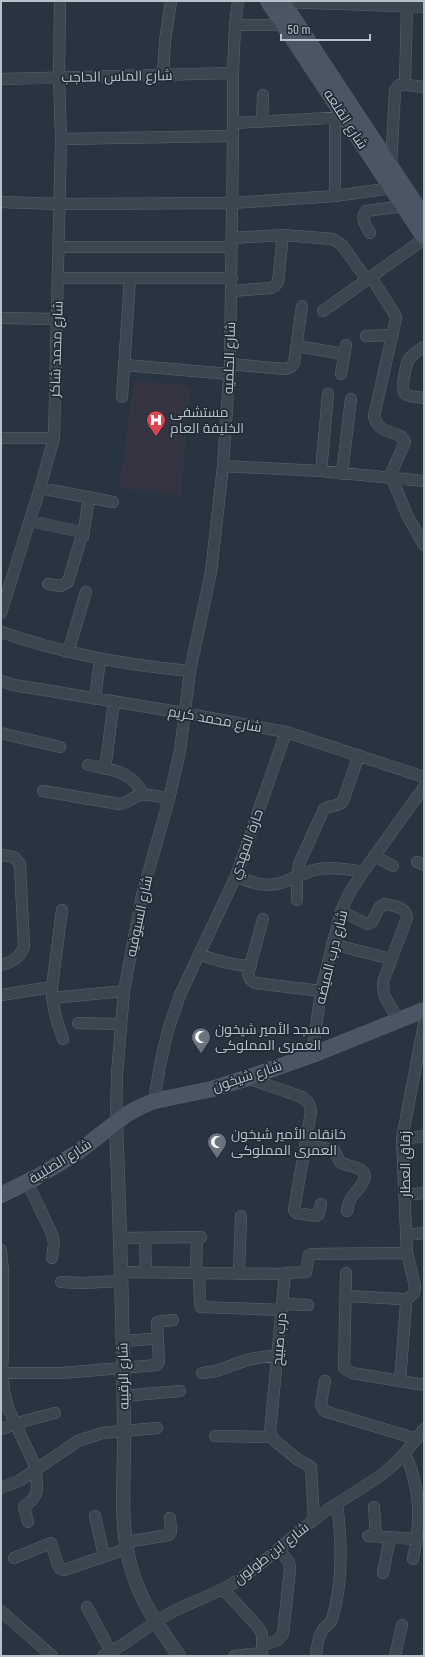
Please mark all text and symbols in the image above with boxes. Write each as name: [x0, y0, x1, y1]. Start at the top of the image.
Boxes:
scale bar: [281, 16, 370, 42]
text: 50 m: [287, 23, 311, 37]
street label: شارع الماس الحاجب: [61, 67, 173, 86]
street label: شارع القلعه: [320, 86, 371, 152]
street label: شارع محمد شاكر: [46, 300, 67, 399]
street label: شارع الحلميه: [220, 322, 239, 394]
place label: مستشفى الخليفة العام: [170, 404, 244, 438]
hospital icon: مستشفى الخليفة العام: [145, 409, 167, 437]
street label: شارع محمد كريم: [167, 703, 263, 737]
street label: حارة المهدي: [226, 807, 270, 883]
street label: شارع السيوفيه: [123, 874, 156, 958]
street label: شارع درب الميضه: [312, 908, 351, 1006]
place label: مسجد الأمير شيخون العمرى المملوكى: [215, 1021, 330, 1053]
mosque icon: مسجد الأمير شيخون العمرى المملوكى: [190, 1026, 212, 1054]
street label: شارع شيخون: [210, 1057, 284, 1096]
place label: خانقاه الأمير شيخون العمرى المملوكى: [231, 1126, 346, 1158]
mosque icon: خانقاه الأمير شيخون العمرى المملوكى: [206, 1131, 228, 1159]
street label: زقاق العطار: [397, 1131, 414, 1198]
street label: شارع الصليبة: [26, 1136, 95, 1187]
street label: درب صبيح: [269, 1312, 290, 1366]
street label: شارع الرقيبه: [114, 1342, 133, 1410]
street label: شارع ابن طولون: [230, 1519, 312, 1588]

